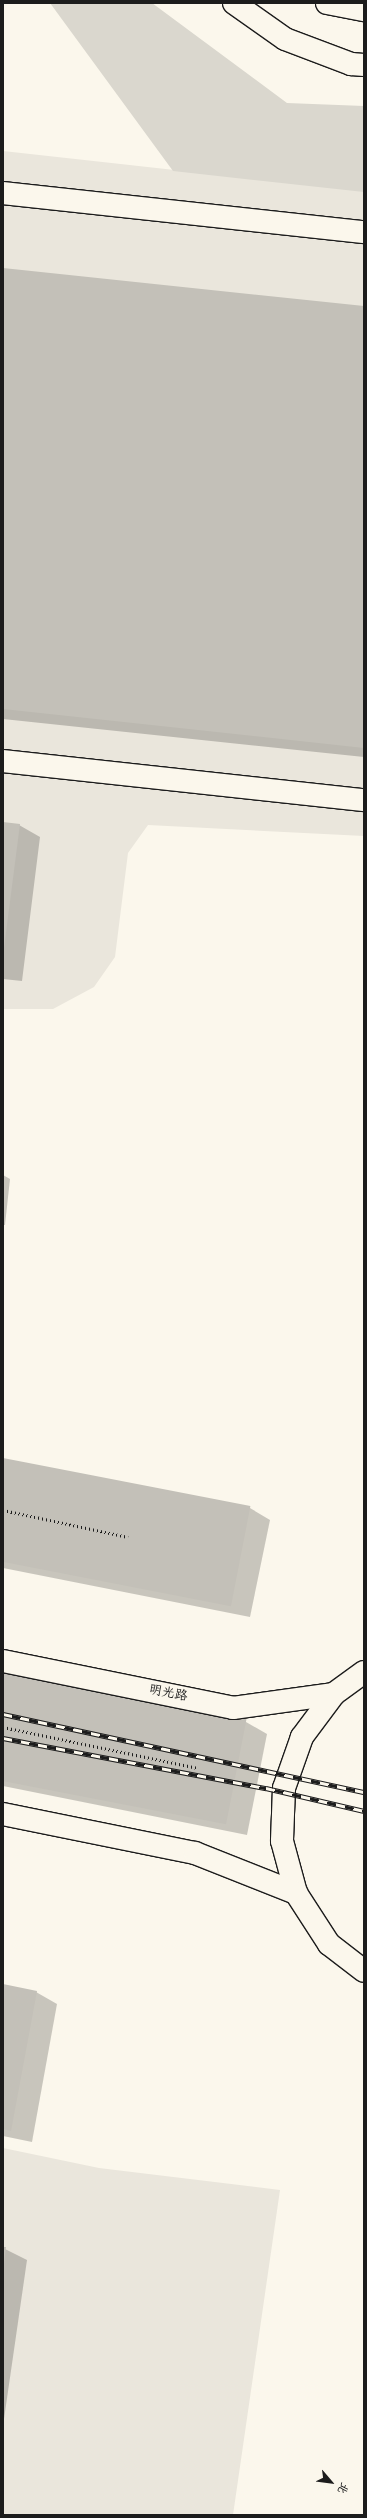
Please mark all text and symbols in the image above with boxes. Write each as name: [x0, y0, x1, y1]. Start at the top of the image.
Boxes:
street label: 明光路: [147, 1684, 189, 1706]
north arrow: [311, 2462, 351, 2502]
text: 北: [334, 2480, 349, 2495]

